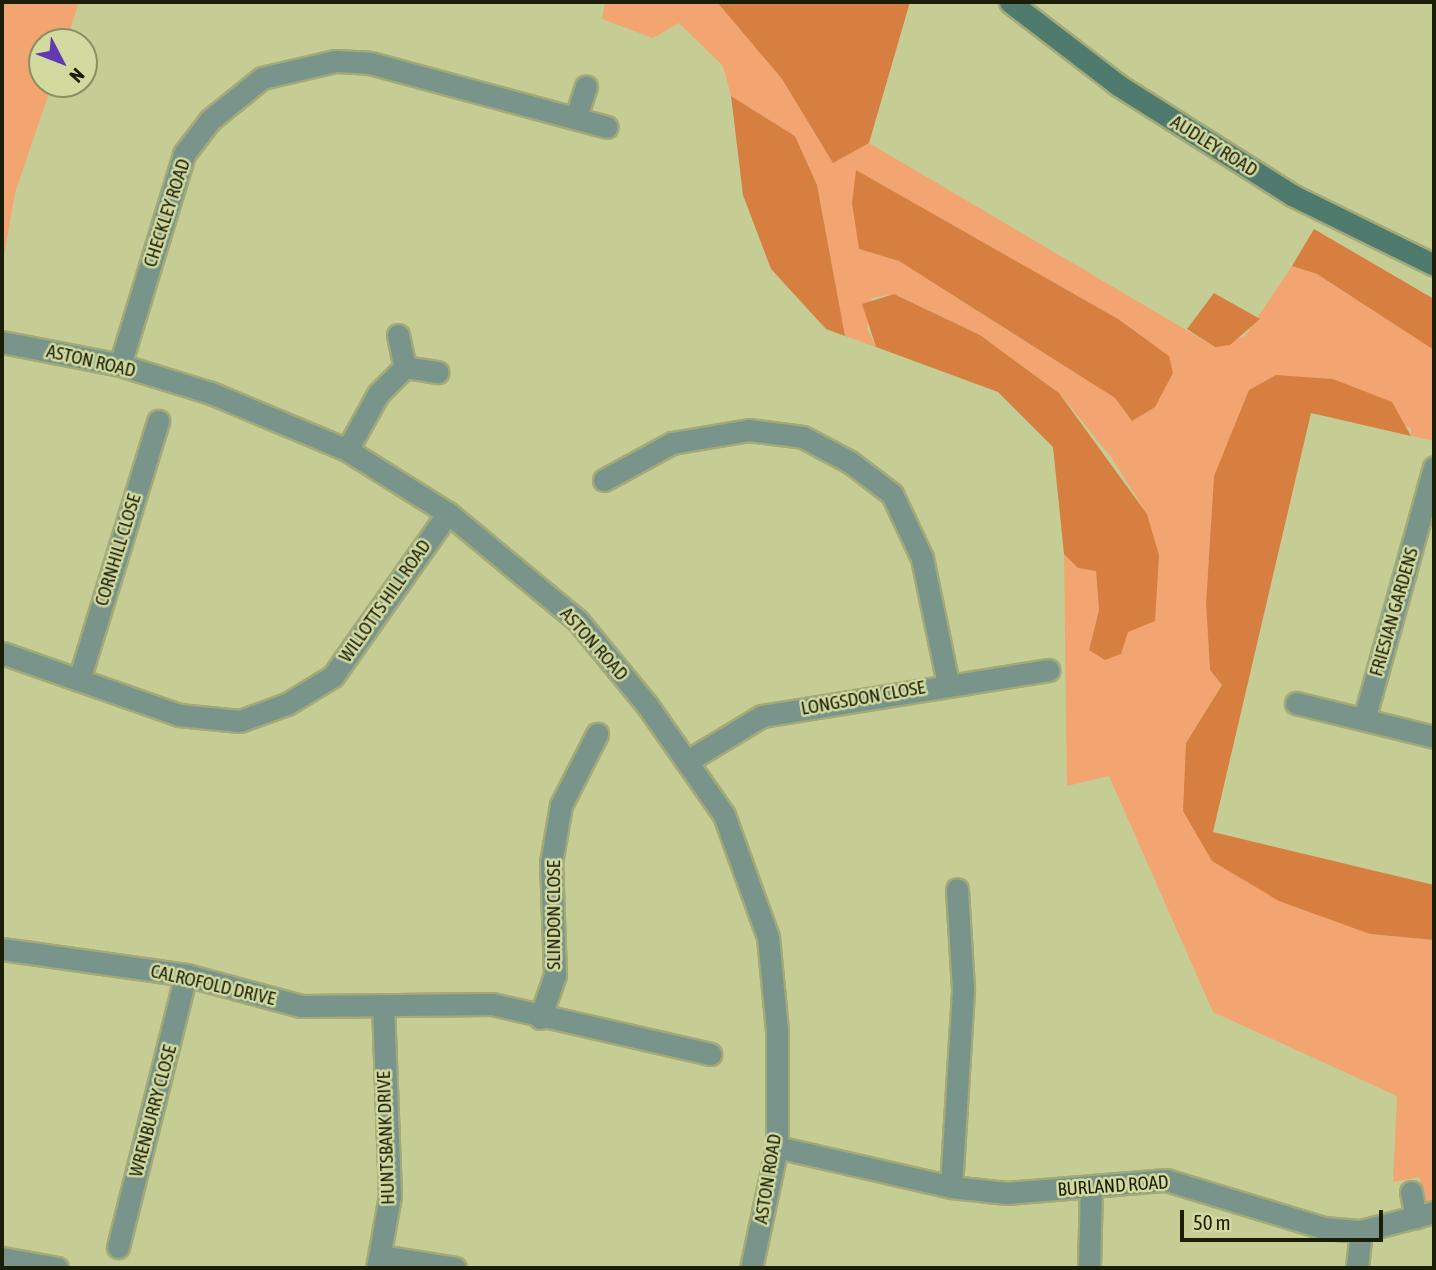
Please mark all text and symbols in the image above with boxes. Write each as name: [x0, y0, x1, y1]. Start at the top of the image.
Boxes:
north arrow: [28, 28, 98, 98]
text: N: [65, 64, 89, 87]
street label: AUDLEY ROAD: [1166, 110, 1262, 182]
street label: CHECKLEY ROAD: [139, 156, 195, 270]
street label: ASTON ROAD: [44, 340, 138, 382]
street label: CORNHILL CLOSE: [90, 491, 146, 609]
street label: WILLOTTS HILL ROAD: [334, 535, 436, 667]
street label: FRIESIAN GARDENS: [1365, 545, 1423, 679]
street label: ASTON ROAD: [555, 603, 633, 685]
street label: LONGSDON CLOSE: [799, 676, 927, 720]
street label: SLINDON CLOSE: [543, 860, 565, 970]
street label: CALROFOLD DRIVE: [148, 960, 278, 1010]
street label: WRENBURRY CLOSE: [124, 1043, 182, 1179]
street label: HUNTSBANK DRIVE: [372, 1071, 400, 1205]
street label: ASTON ROAD: [750, 1133, 786, 1225]
street label: BURLAND ROAD: [1057, 1171, 1169, 1201]
scale bar: [1184, 1196, 1387, 1240]
text: 50 m: [1193, 1210, 1231, 1234]

